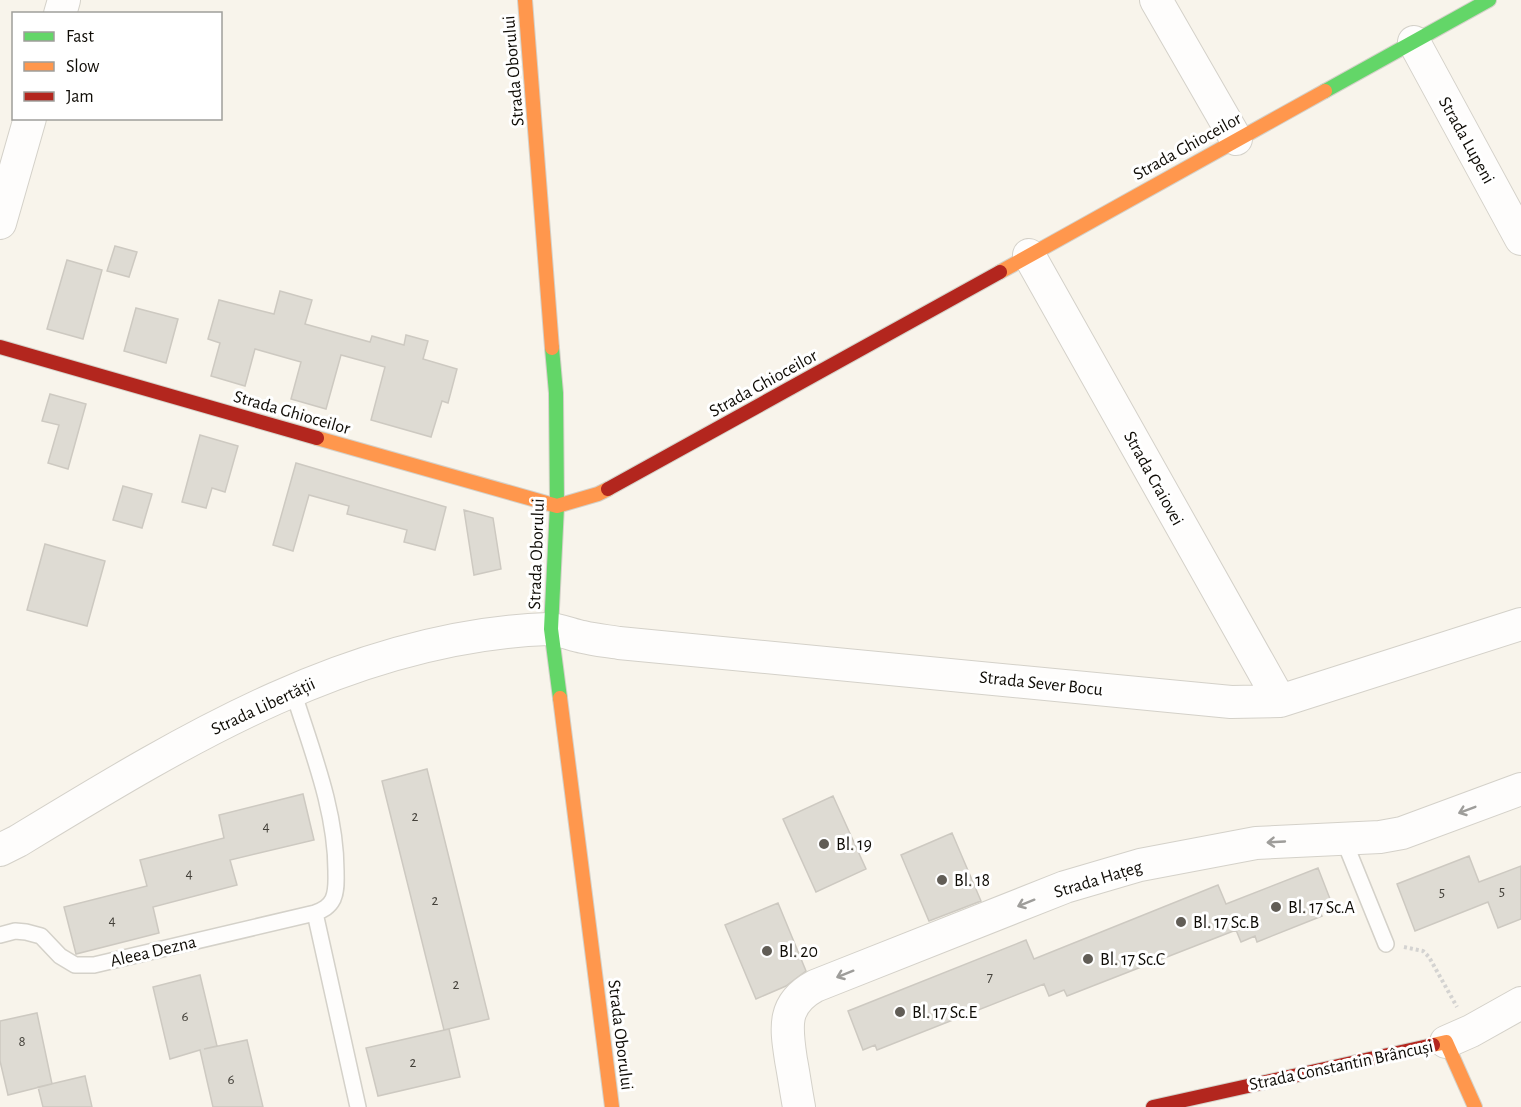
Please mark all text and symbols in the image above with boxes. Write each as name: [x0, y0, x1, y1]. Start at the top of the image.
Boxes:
legend: [12, 12, 222, 120]
street label: Strada Oborului: [500, 15, 528, 127]
text: Fast: [66, 28, 94, 46]
text: Slow: [66, 58, 99, 76]
text: Jam: [66, 88, 94, 106]
street label: Strada Lupeni: [1435, 94, 1497, 187]
street label: Strada Ghioceilor: [1130, 110, 1245, 184]
street label: Strada Ghioceilor: [706, 347, 821, 421]
street label: Strada Ghioceilor: [231, 388, 352, 438]
street label: Strada Craiovei: [1120, 428, 1186, 529]
street label: Strada Oborului: [526, 498, 548, 610]
street label: Strada Sever Bocu: [978, 669, 1104, 699]
street label: Strada Libertății: [209, 675, 319, 740]
one-way arrow: [1458, 805, 1476, 816]
house number: 2: [412, 809, 419, 824]
house number: 4: [262, 819, 270, 834]
place label: Bl. 19: [836, 836, 872, 854]
one-way arrow: [1267, 836, 1287, 847]
marker: Bl. 19: [817, 837, 831, 851]
street label: Strada Hațeg: [1052, 858, 1145, 903]
house number: 4: [185, 866, 193, 881]
place label: Bl. 18: [954, 872, 990, 890]
marker: Bl. 18: [935, 873, 949, 887]
house number: 5: [1499, 884, 1505, 899]
house number: 5: [1439, 885, 1445, 900]
house number: 2: [432, 893, 439, 908]
one-way arrow: [1018, 898, 1036, 909]
place label: Bl. 17 Sc.A: [1288, 899, 1356, 917]
marker: Bl. 17 Sc.A: [1269, 900, 1283, 914]
house number: 4: [108, 913, 116, 928]
place label: Bl. 17 Sc.B: [1193, 914, 1259, 932]
marker: Bl. 17 Sc.B: [1174, 915, 1188, 929]
street label: Aleea Dezna: [108, 933, 198, 971]
place label: Bl. 20: [779, 943, 818, 961]
marker: Bl. 20: [760, 944, 774, 958]
place label: Bl. 17 Sc.C: [1100, 951, 1165, 969]
marker: Bl. 17 Sc.C: [1081, 952, 1095, 966]
one-way arrow: [836, 970, 855, 981]
house number: 7: [987, 970, 993, 985]
house number: 2: [453, 977, 460, 992]
street label: Strada Oborului: [604, 979, 636, 1091]
place label: Bl. 17 Sc.E: [912, 1004, 978, 1022]
marker: Bl. 17 Sc.E: [893, 1005, 907, 1019]
house number: 6: [181, 1009, 189, 1024]
house number: 8: [18, 1034, 26, 1049]
street label: Strada Constantin Brâncuși: [1248, 1038, 1435, 1095]
house number: 2: [410, 1055, 417, 1070]
house number: 6: [227, 1072, 235, 1087]

